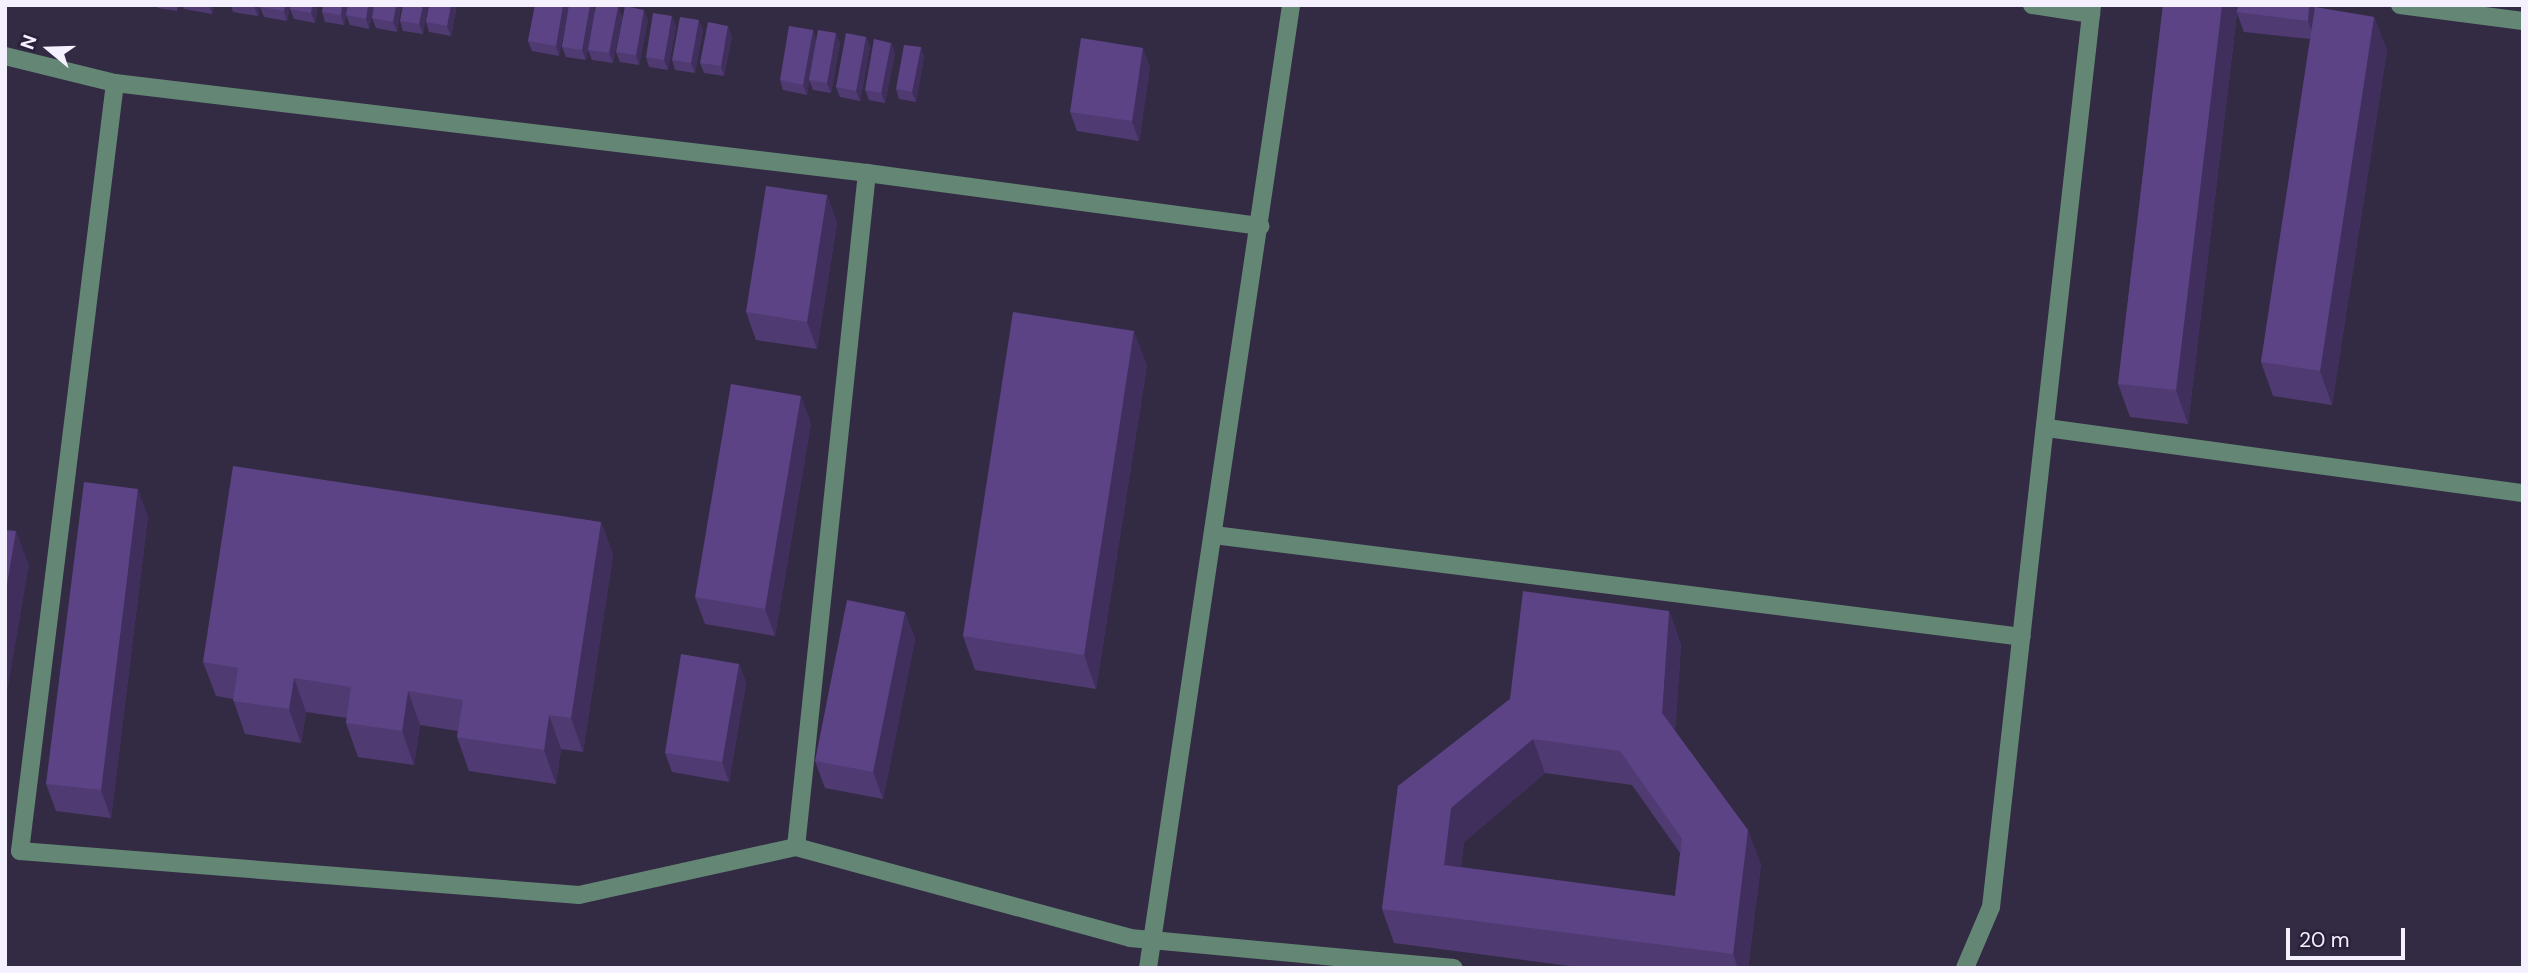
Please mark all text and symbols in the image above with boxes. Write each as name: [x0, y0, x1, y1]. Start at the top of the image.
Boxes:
north arrow: [14, 14, 84, 84]
text: N: [15, 31, 43, 53]
scale bar: [2290, 914, 2409, 958]
text: 20 m: [2299, 926, 2350, 954]

